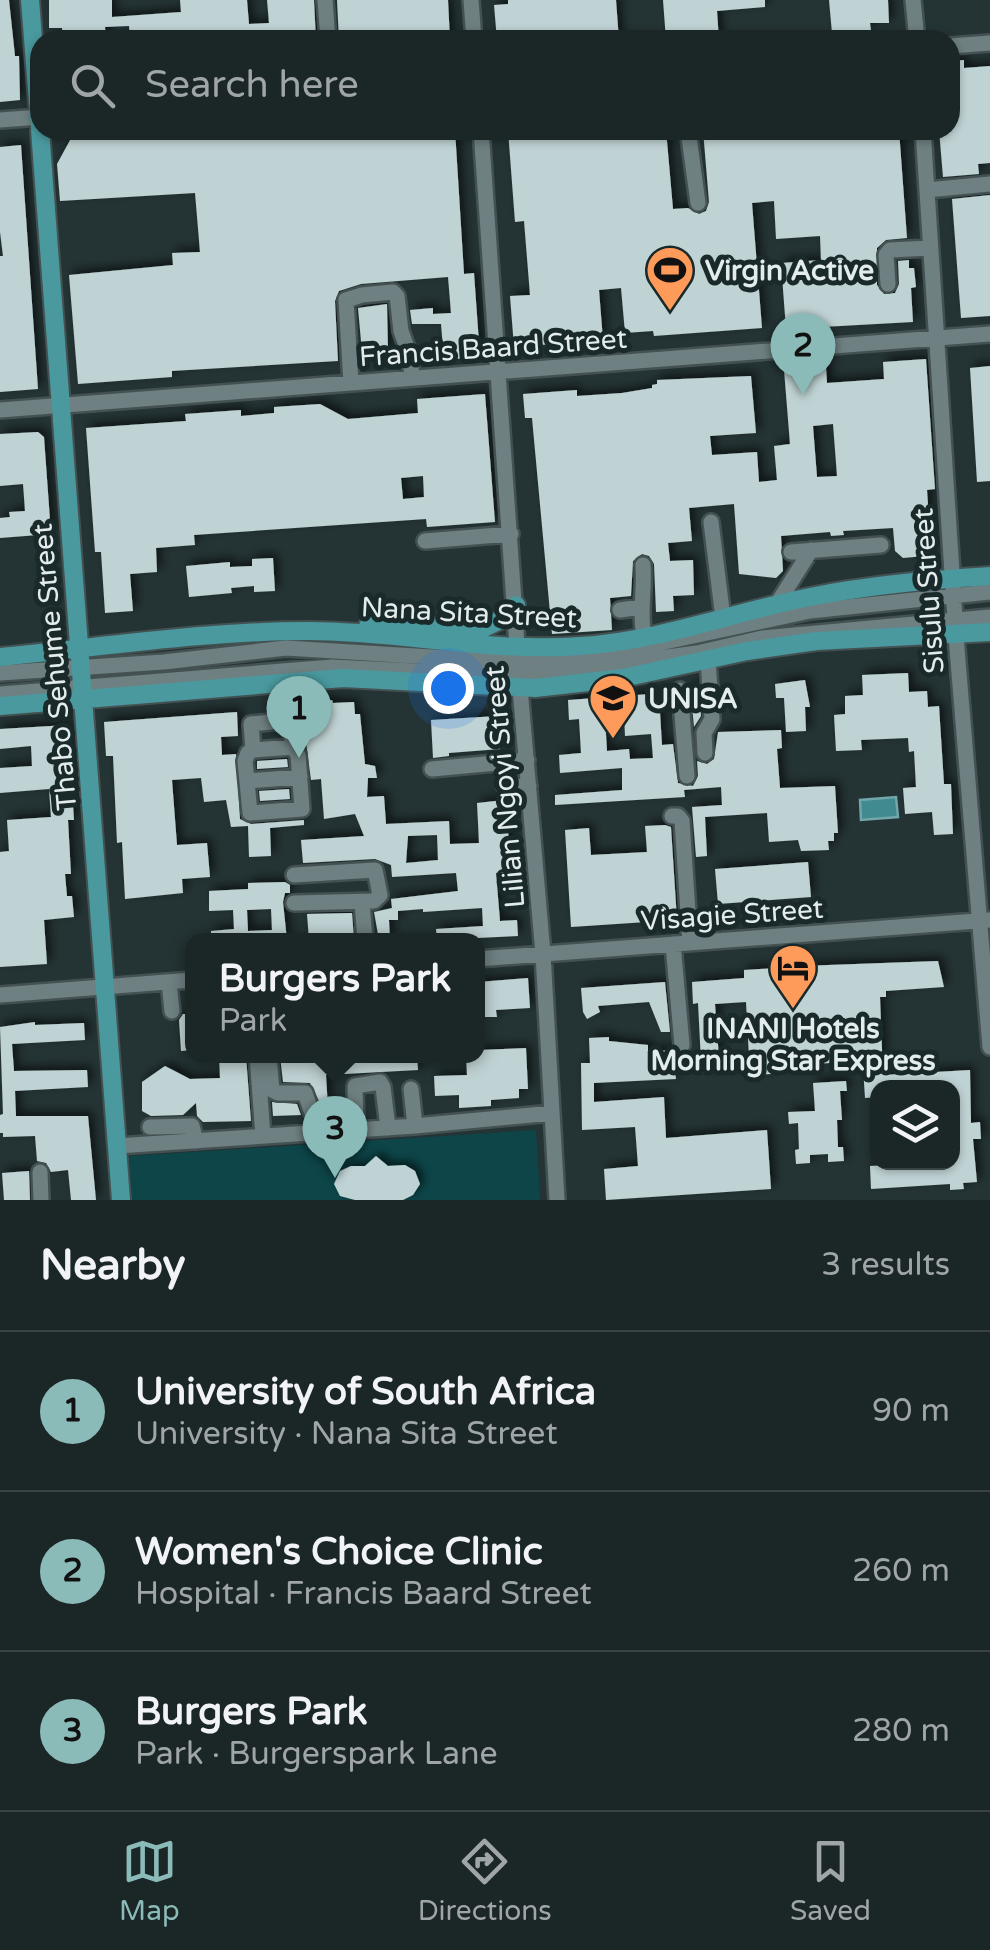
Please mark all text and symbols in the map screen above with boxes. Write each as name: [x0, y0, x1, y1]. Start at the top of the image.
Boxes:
search box: [30, 30, 960, 140]
icon: search: [65, 58, 120, 113]
text: Search here: [145, 62, 359, 108]
sports icon: Virgin Active: [644, 244, 696, 312]
place label: Virgin Active: [705, 254, 874, 288]
pin: 2: [770, 312, 836, 395]
street label: Francis Baard Street: [358, 322, 628, 374]
street label: Sisulu Street: [906, 507, 952, 675]
street label: Thabo Sehume Street: [26, 522, 84, 812]
street label: Nana Sita Street: [360, 590, 578, 636]
your location: [423, 663, 474, 714]
street label: Lilian Ngoyi Street: [477, 664, 533, 909]
school or university icon: UNISA: [587, 672, 639, 740]
pin: 1: [266, 676, 332, 758]
place label: UNISA: [648, 682, 738, 716]
street label: Visagie Street: [640, 892, 825, 938]
popup: [185, 933, 485, 1063]
hotel icon: INANI Hotels Morning Star Express: [767, 942, 819, 1010]
text: Burgers Park: [219, 956, 451, 1002]
text: Park: [219, 1002, 287, 1040]
place label: INANI Hotels Morning Star Express: [650, 1012, 936, 1078]
map controls: [870, 1080, 960, 1170]
button: layers: [870, 1080, 960, 1170]
pin: 3: [302, 1096, 368, 1178]
text: Nearby: [40, 1240, 185, 1291]
text: 3 results: [821, 1246, 950, 1284]
text: University of South Africa: [135, 1369, 596, 1415]
text: 1: [62, 1392, 83, 1430]
text: 90 m: [872, 1392, 950, 1430]
text: University · Nana Sita Street: [135, 1415, 558, 1453]
text: Women's Choice Clinic: [135, 1529, 543, 1575]
text: 2: [62, 1552, 83, 1590]
text: 260 m: [852, 1552, 950, 1590]
text: Hospital · Francis Baard Street: [135, 1575, 592, 1613]
text: Burgers Park: [135, 1689, 368, 1735]
text: 3: [62, 1712, 83, 1750]
text: 280 m: [852, 1712, 950, 1750]
text: Park · Burgerspark Lane: [135, 1735, 498, 1773]
tab: Map: [119, 1834, 180, 1928]
tab: Directions: [418, 1834, 552, 1928]
tab: Saved: [790, 1834, 871, 1928]

